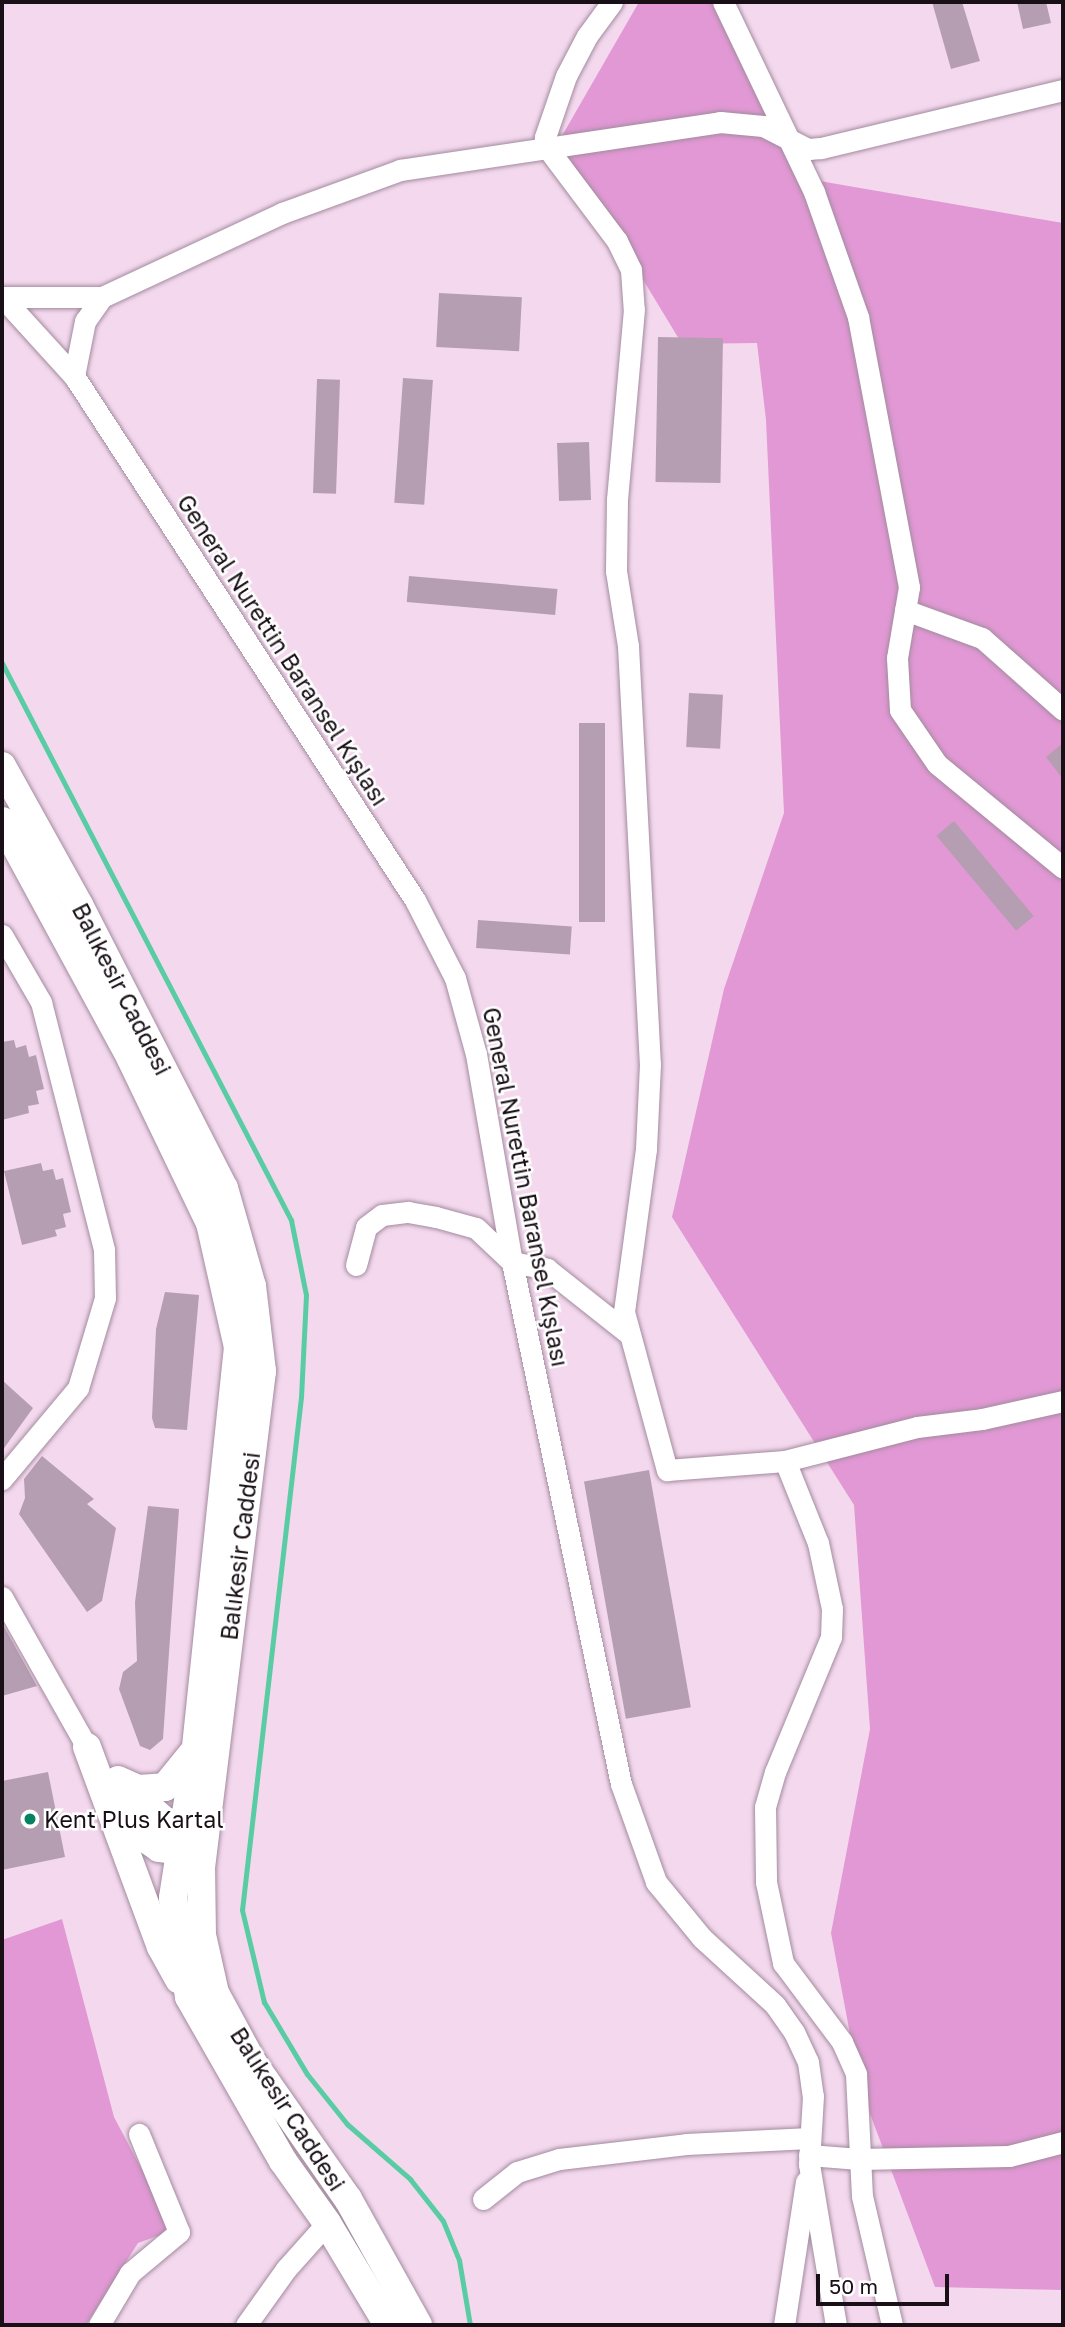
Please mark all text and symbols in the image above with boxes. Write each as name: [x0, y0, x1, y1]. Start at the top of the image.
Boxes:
street label: General Nurettin Baransel Kışlası: [172, 489, 394, 811]
street label: Balıkesir Caddesi: [67, 898, 177, 1080]
street label: General Nurettin Baransel Kışlası: [478, 1005, 574, 1369]
street label: Balıkesir Caddesi: [215, 1450, 265, 1642]
place label: Kent Plus Kartal: [44, 1805, 224, 1833]
marker: Kent Plus Kartal: [22, 1811, 38, 1827]
street label: Balıkesir Caddesi: [225, 2022, 351, 2196]
scale bar: [820, 2260, 953, 2304]
text: 50 m: [829, 2273, 878, 2299]

